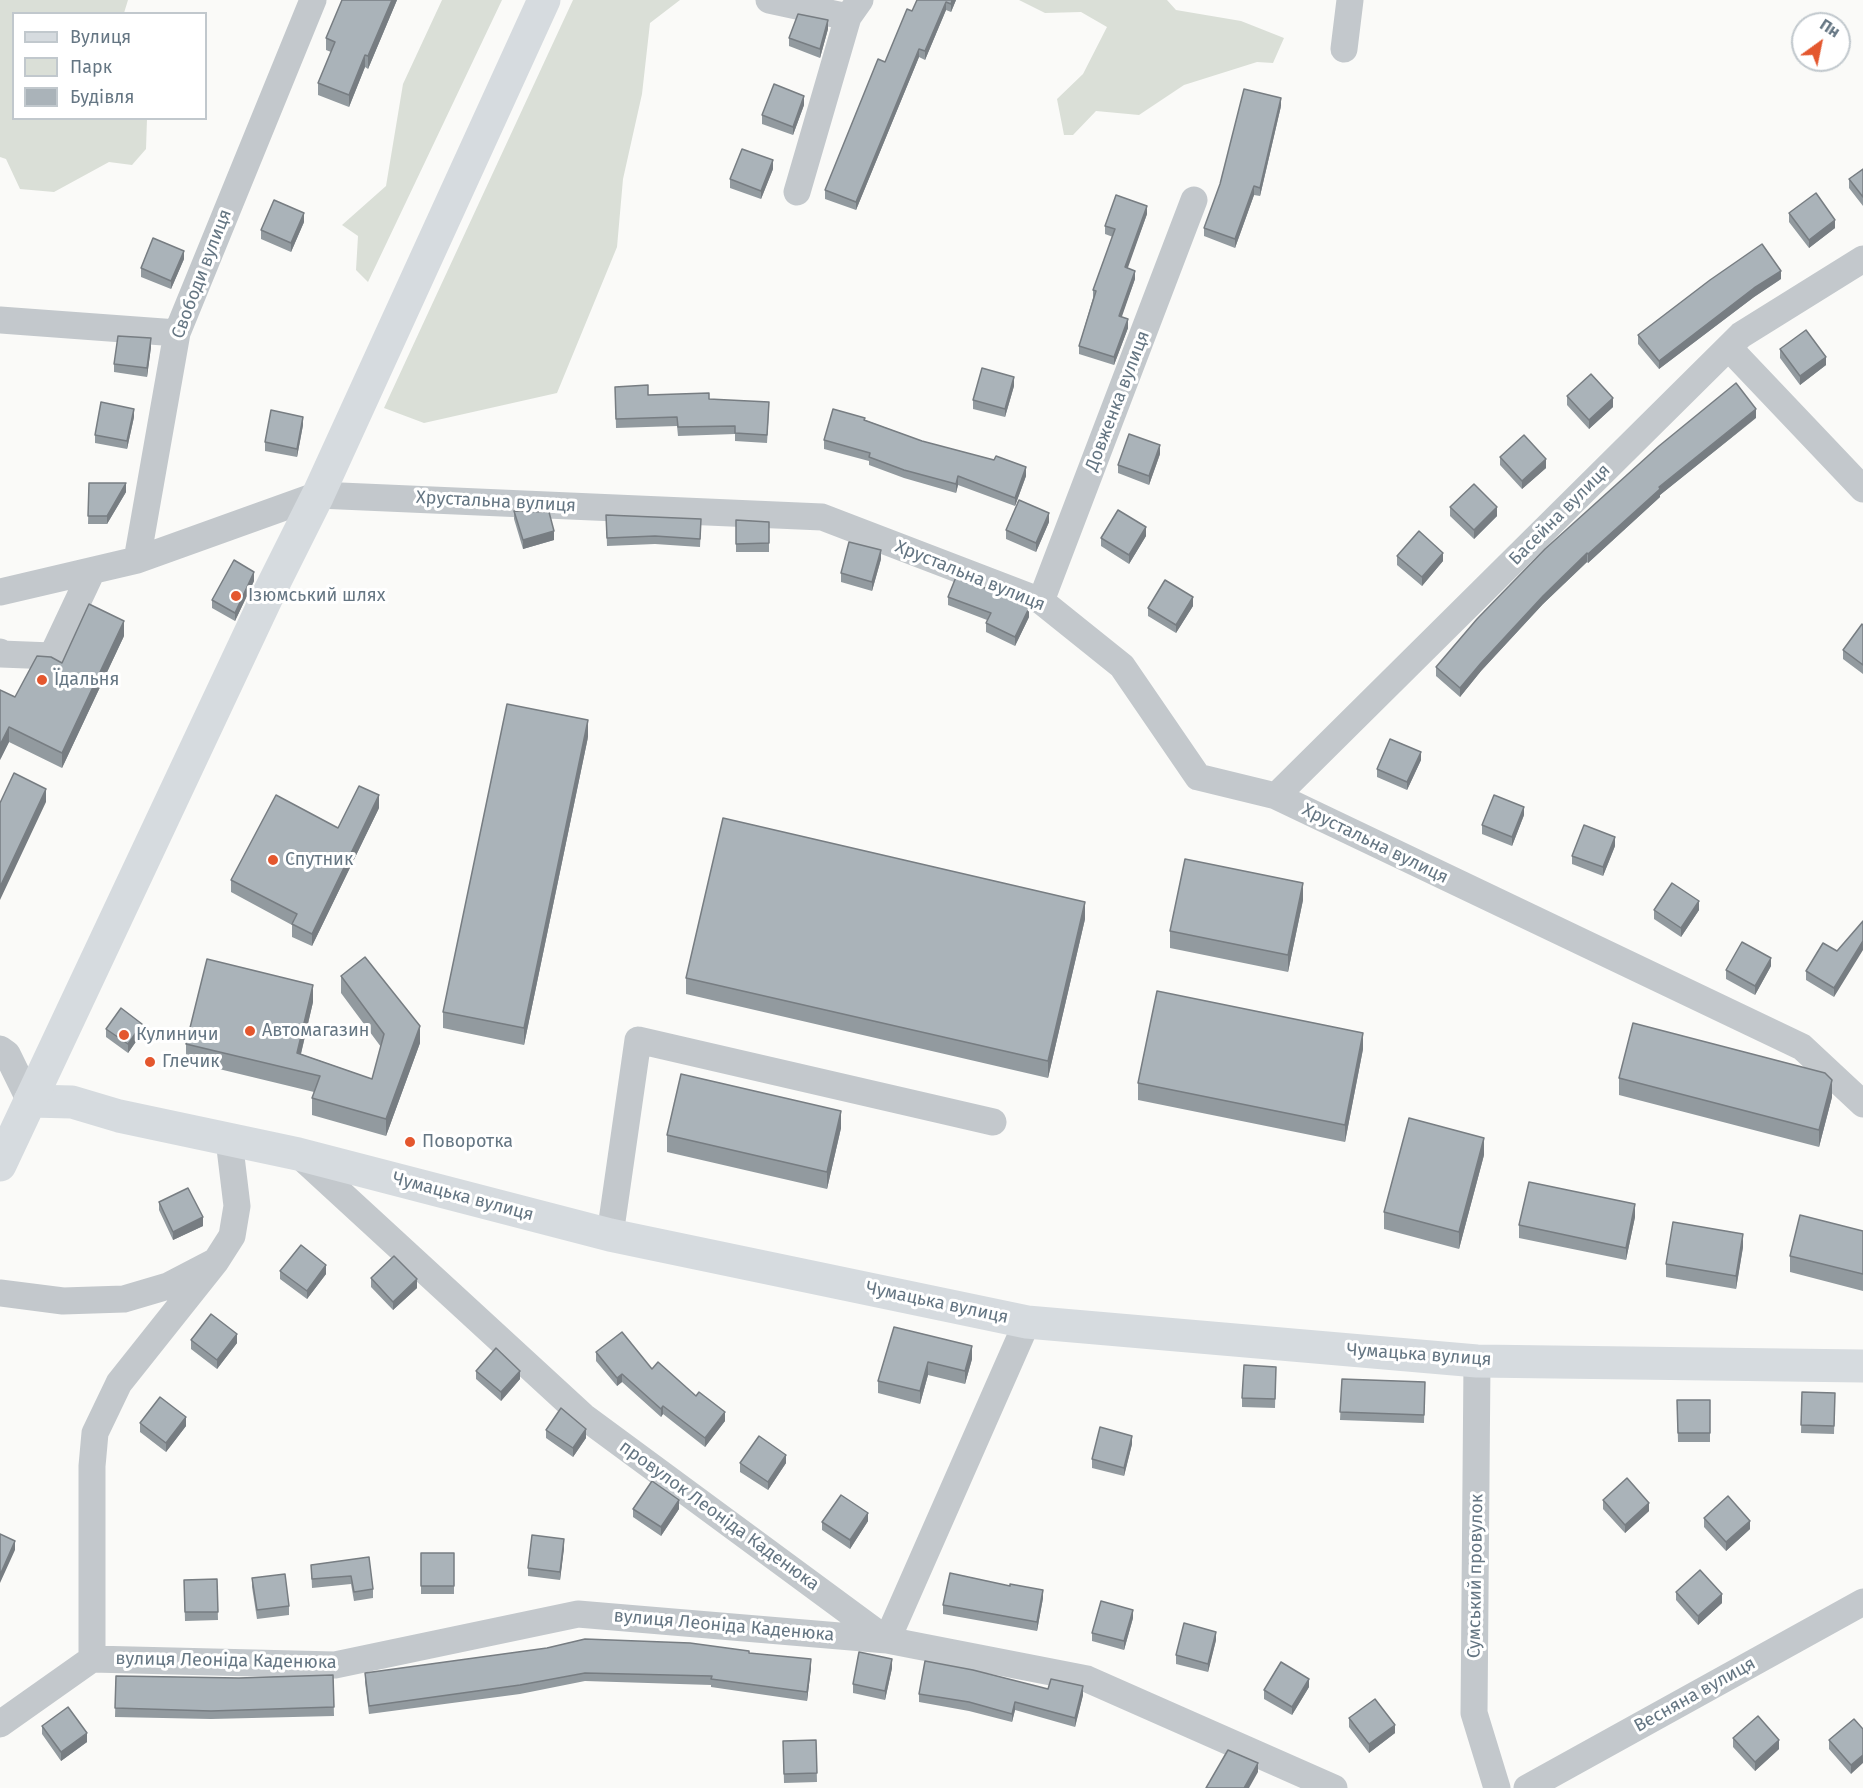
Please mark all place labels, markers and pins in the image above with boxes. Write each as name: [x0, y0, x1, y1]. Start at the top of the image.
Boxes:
place label: Ізюмський шлях: [248, 585, 385, 607]
marker: Ізюмський шлях: [229, 589, 243, 603]
place label: Їдальня: [54, 669, 119, 691]
marker: Їдальня: [35, 673, 49, 687]
place label: Спутник: [285, 849, 353, 871]
marker: Спутник: [266, 853, 280, 867]
place label: Автомагазин: [262, 1020, 369, 1042]
place label: Кулиничи: [136, 1024, 218, 1046]
marker: Автомагазин: [243, 1024, 257, 1038]
marker: Кулиничи: [117, 1028, 131, 1042]
place label: Глечик: [162, 1051, 220, 1073]
marker: Глечик: [143, 1055, 157, 1069]
place label: Поворотка: [422, 1131, 513, 1153]
marker: Поворотка: [403, 1135, 417, 1149]

